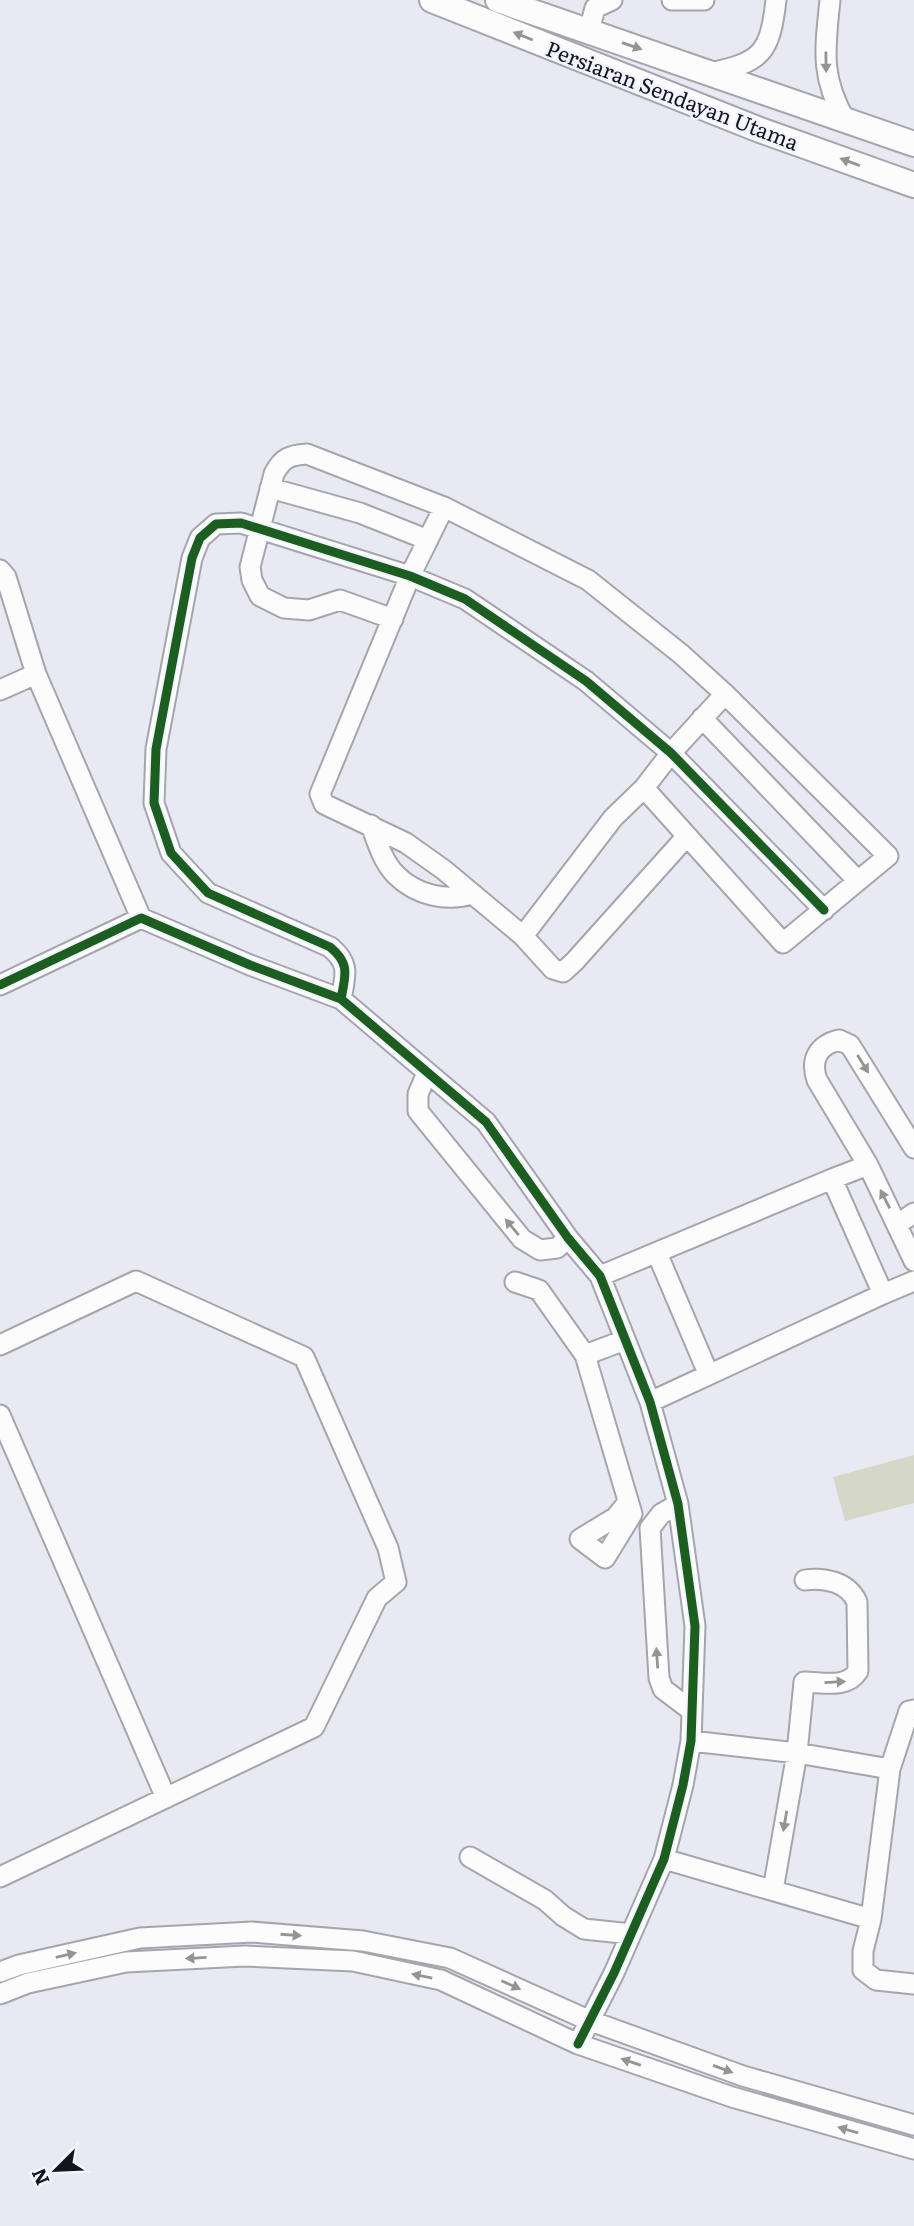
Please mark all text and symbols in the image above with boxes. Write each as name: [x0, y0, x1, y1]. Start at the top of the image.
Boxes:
one-way arrow: [513, 30, 534, 41]
street label: Persiaran Sendayan Utama: [542, 31, 804, 157]
one-way arrow: [621, 41, 642, 52]
one-way arrow: [821, 51, 832, 73]
one-way arrow: [839, 156, 860, 167]
one-way arrow: [856, 1054, 869, 1074]
one-way arrow: [880, 1189, 891, 1209]
one-way arrow: [505, 1218, 520, 1236]
one-way arrow: [652, 1647, 663, 1669]
one-way arrow: [825, 1676, 847, 1687]
one-way arrow: [780, 1810, 791, 1832]
one-way arrow: [281, 1930, 303, 1941]
one-way arrow: [55, 1949, 77, 1960]
one-way arrow: [185, 1953, 207, 1964]
one-way arrow: [411, 1970, 433, 1981]
one-way arrow: [501, 1979, 521, 1991]
one-way arrow: [621, 2056, 642, 2067]
one-way arrow: [712, 2063, 733, 2074]
one-way arrow: [838, 2125, 859, 2135]
north arrow: [21, 2135, 91, 2205]
text: N: [24, 2164, 56, 2190]

